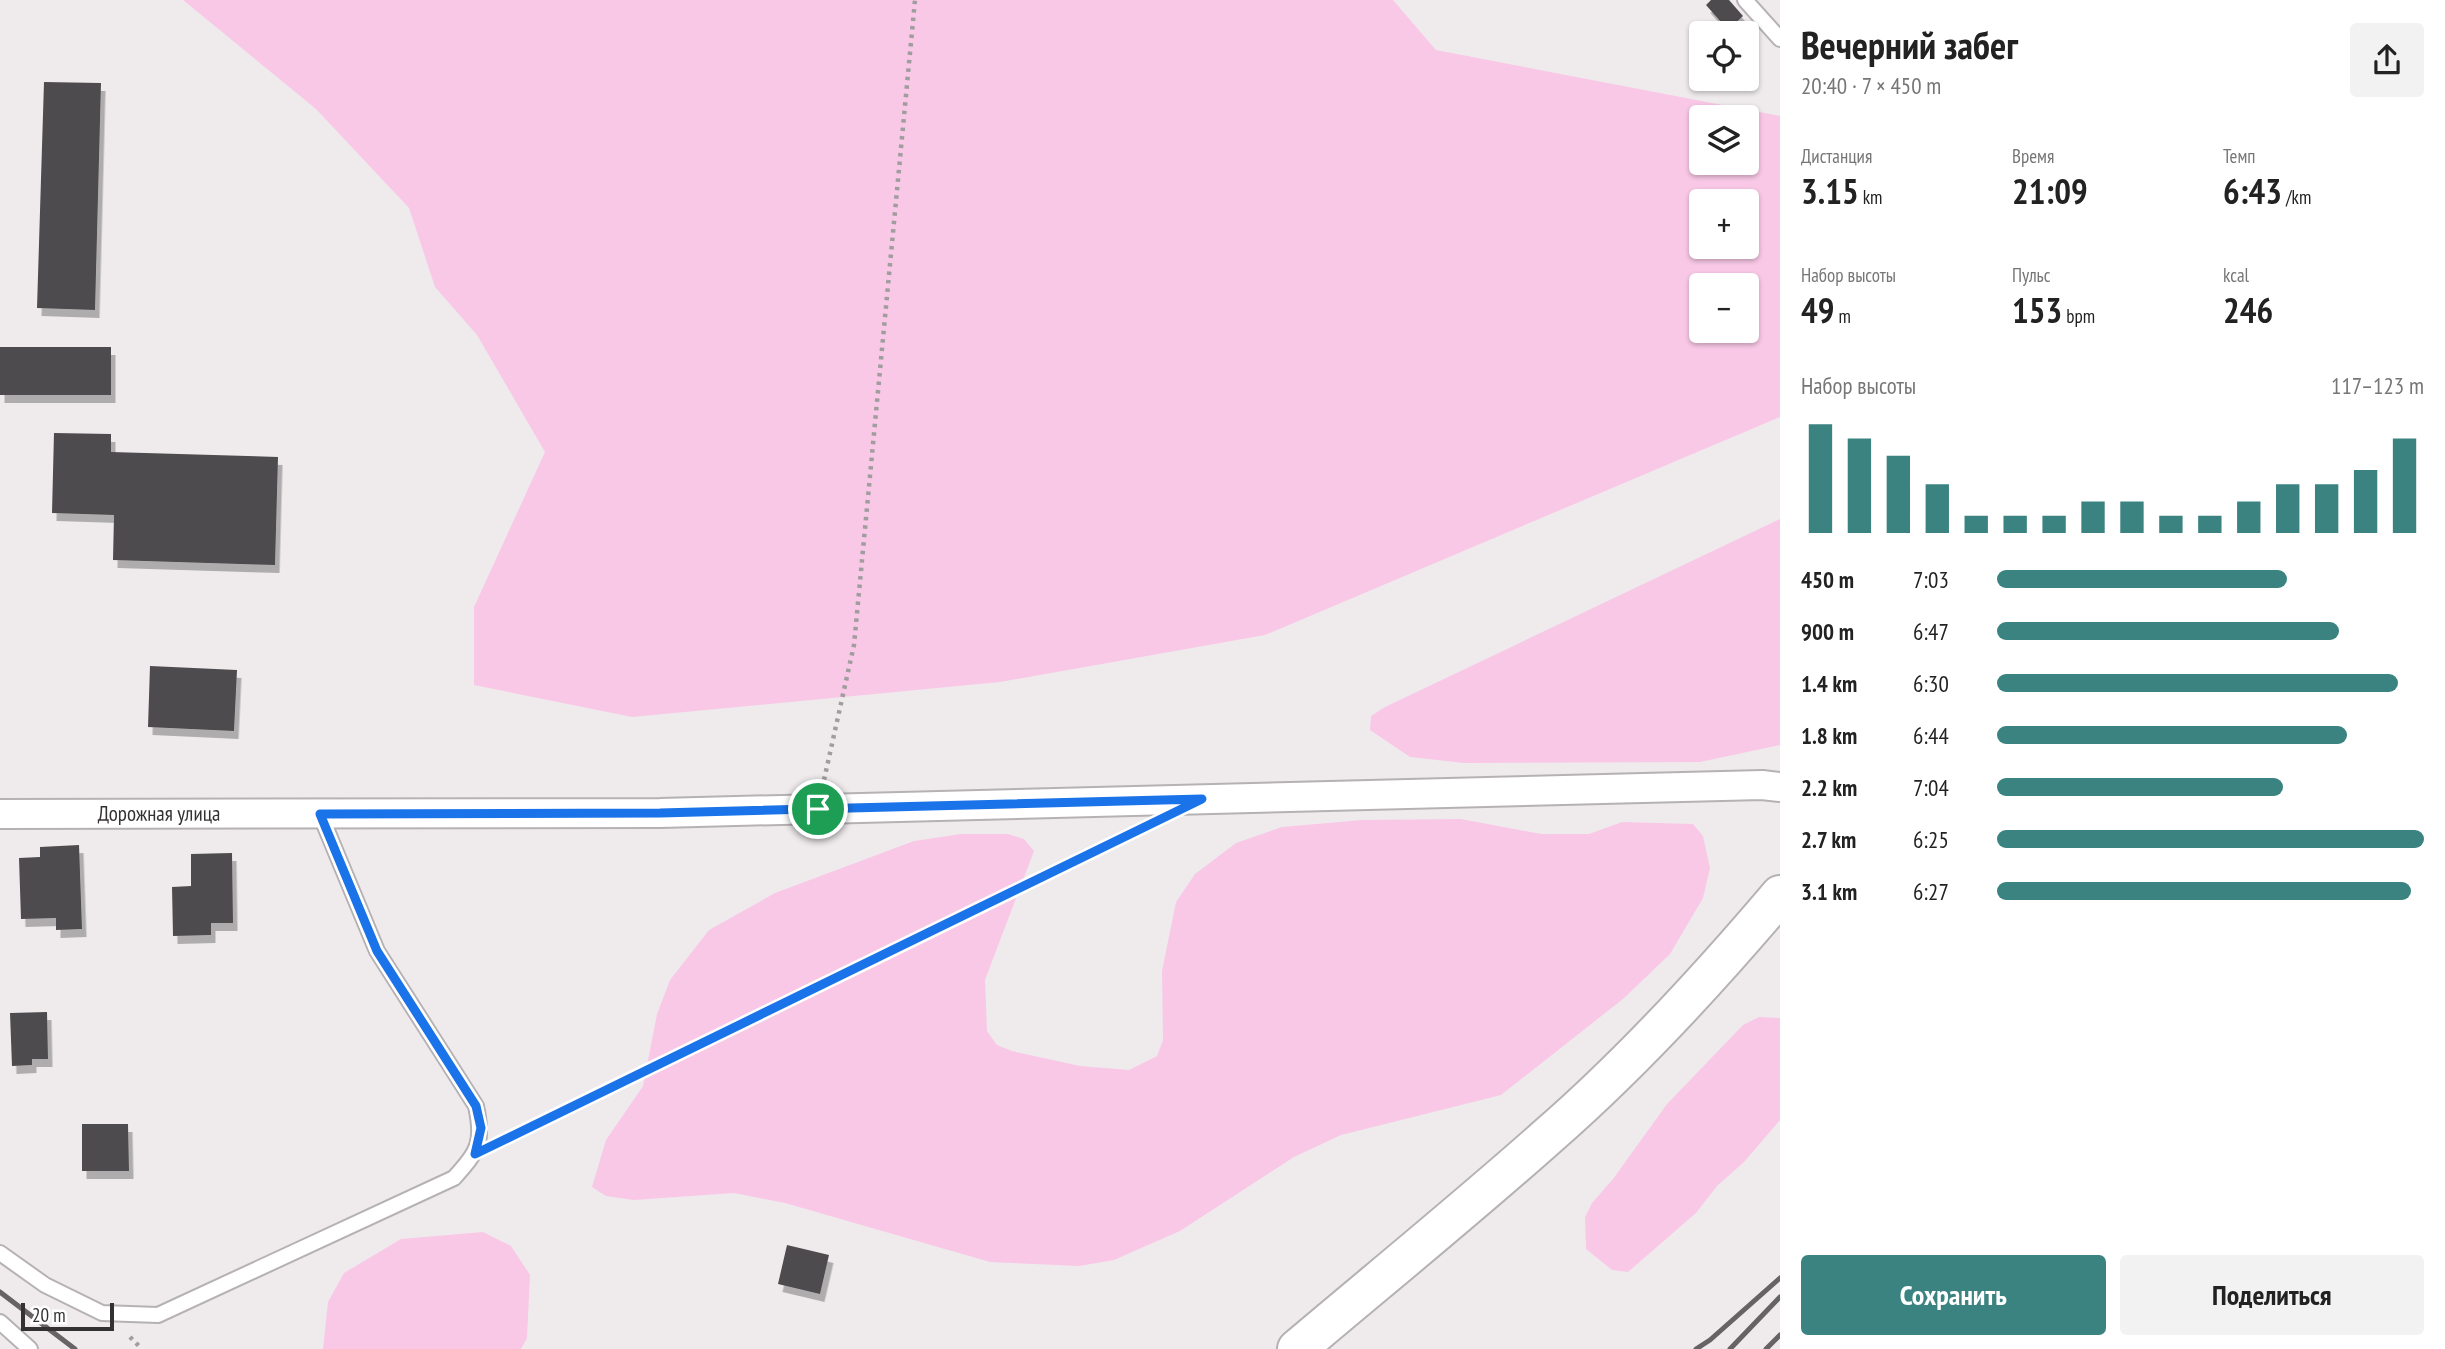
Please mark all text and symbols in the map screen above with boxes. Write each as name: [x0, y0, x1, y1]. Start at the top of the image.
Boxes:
text: Вечерний забег: [1801, 20, 2018, 69]
map controls: [1689, 21, 1759, 343]
button: locate: [1689, 21, 1759, 91]
button: share: [2350, 23, 2424, 97]
text: 20:40 · 7 × 450 m: [1801, 71, 1941, 100]
button: layers: [1689, 105, 1759, 175]
text: Дистанция: [1801, 144, 1872, 168]
text: Время: [2012, 144, 2054, 168]
text: Темп: [2223, 144, 2255, 168]
text: 3.15: [1801, 168, 1859, 214]
text: 21:09: [2012, 168, 2088, 214]
text: 6:43: [2223, 168, 2282, 214]
text: km: [1859, 185, 1882, 209]
text: /km: [2282, 185, 2311, 209]
button: +: [1689, 189, 1759, 259]
text: Набор высоты: [1801, 263, 1896, 287]
text: Пульс: [2012, 263, 2050, 287]
text: kcal: [2223, 263, 2249, 287]
button: −: [1689, 273, 1759, 343]
text: 49: [1801, 287, 1834, 333]
text: 153: [2012, 287, 2062, 333]
text: 246: [2223, 287, 2273, 333]
text: m: [1834, 304, 1851, 328]
text: bpm: [2062, 304, 2095, 328]
text: Набор высоты: [1801, 371, 1916, 400]
text: 117–123 m: [2331, 371, 2424, 400]
text: 450 m: [1801, 565, 1854, 594]
text: 7:03: [1913, 565, 1949, 594]
text: 900 m: [1801, 617, 1854, 646]
text: 6:47: [1913, 617, 1949, 646]
text: 1.4 km: [1801, 669, 1857, 698]
text: 6:30: [1913, 669, 1949, 698]
text: 1.8 km: [1801, 721, 1857, 750]
text: 6:44: [1913, 721, 1949, 750]
text: 2.2 km: [1801, 773, 1857, 802]
text: 7:04: [1913, 773, 1949, 802]
pin: [788, 779, 848, 839]
icon: arrive: [799, 790, 837, 828]
street label: Дорожная улица: [98, 800, 220, 827]
text: 2.7 km: [1801, 825, 1856, 854]
text: 6:25: [1913, 825, 1949, 854]
text: 3.1 km: [1801, 877, 1857, 906]
text: 6:27: [1913, 877, 1949, 906]
button: Сохранить: [1801, 1255, 2106, 1335]
button: Поделиться: [2120, 1255, 2424, 1335]
scale bar: [21, 1300, 114, 1332]
text: 20 m: [32, 1303, 66, 1327]

